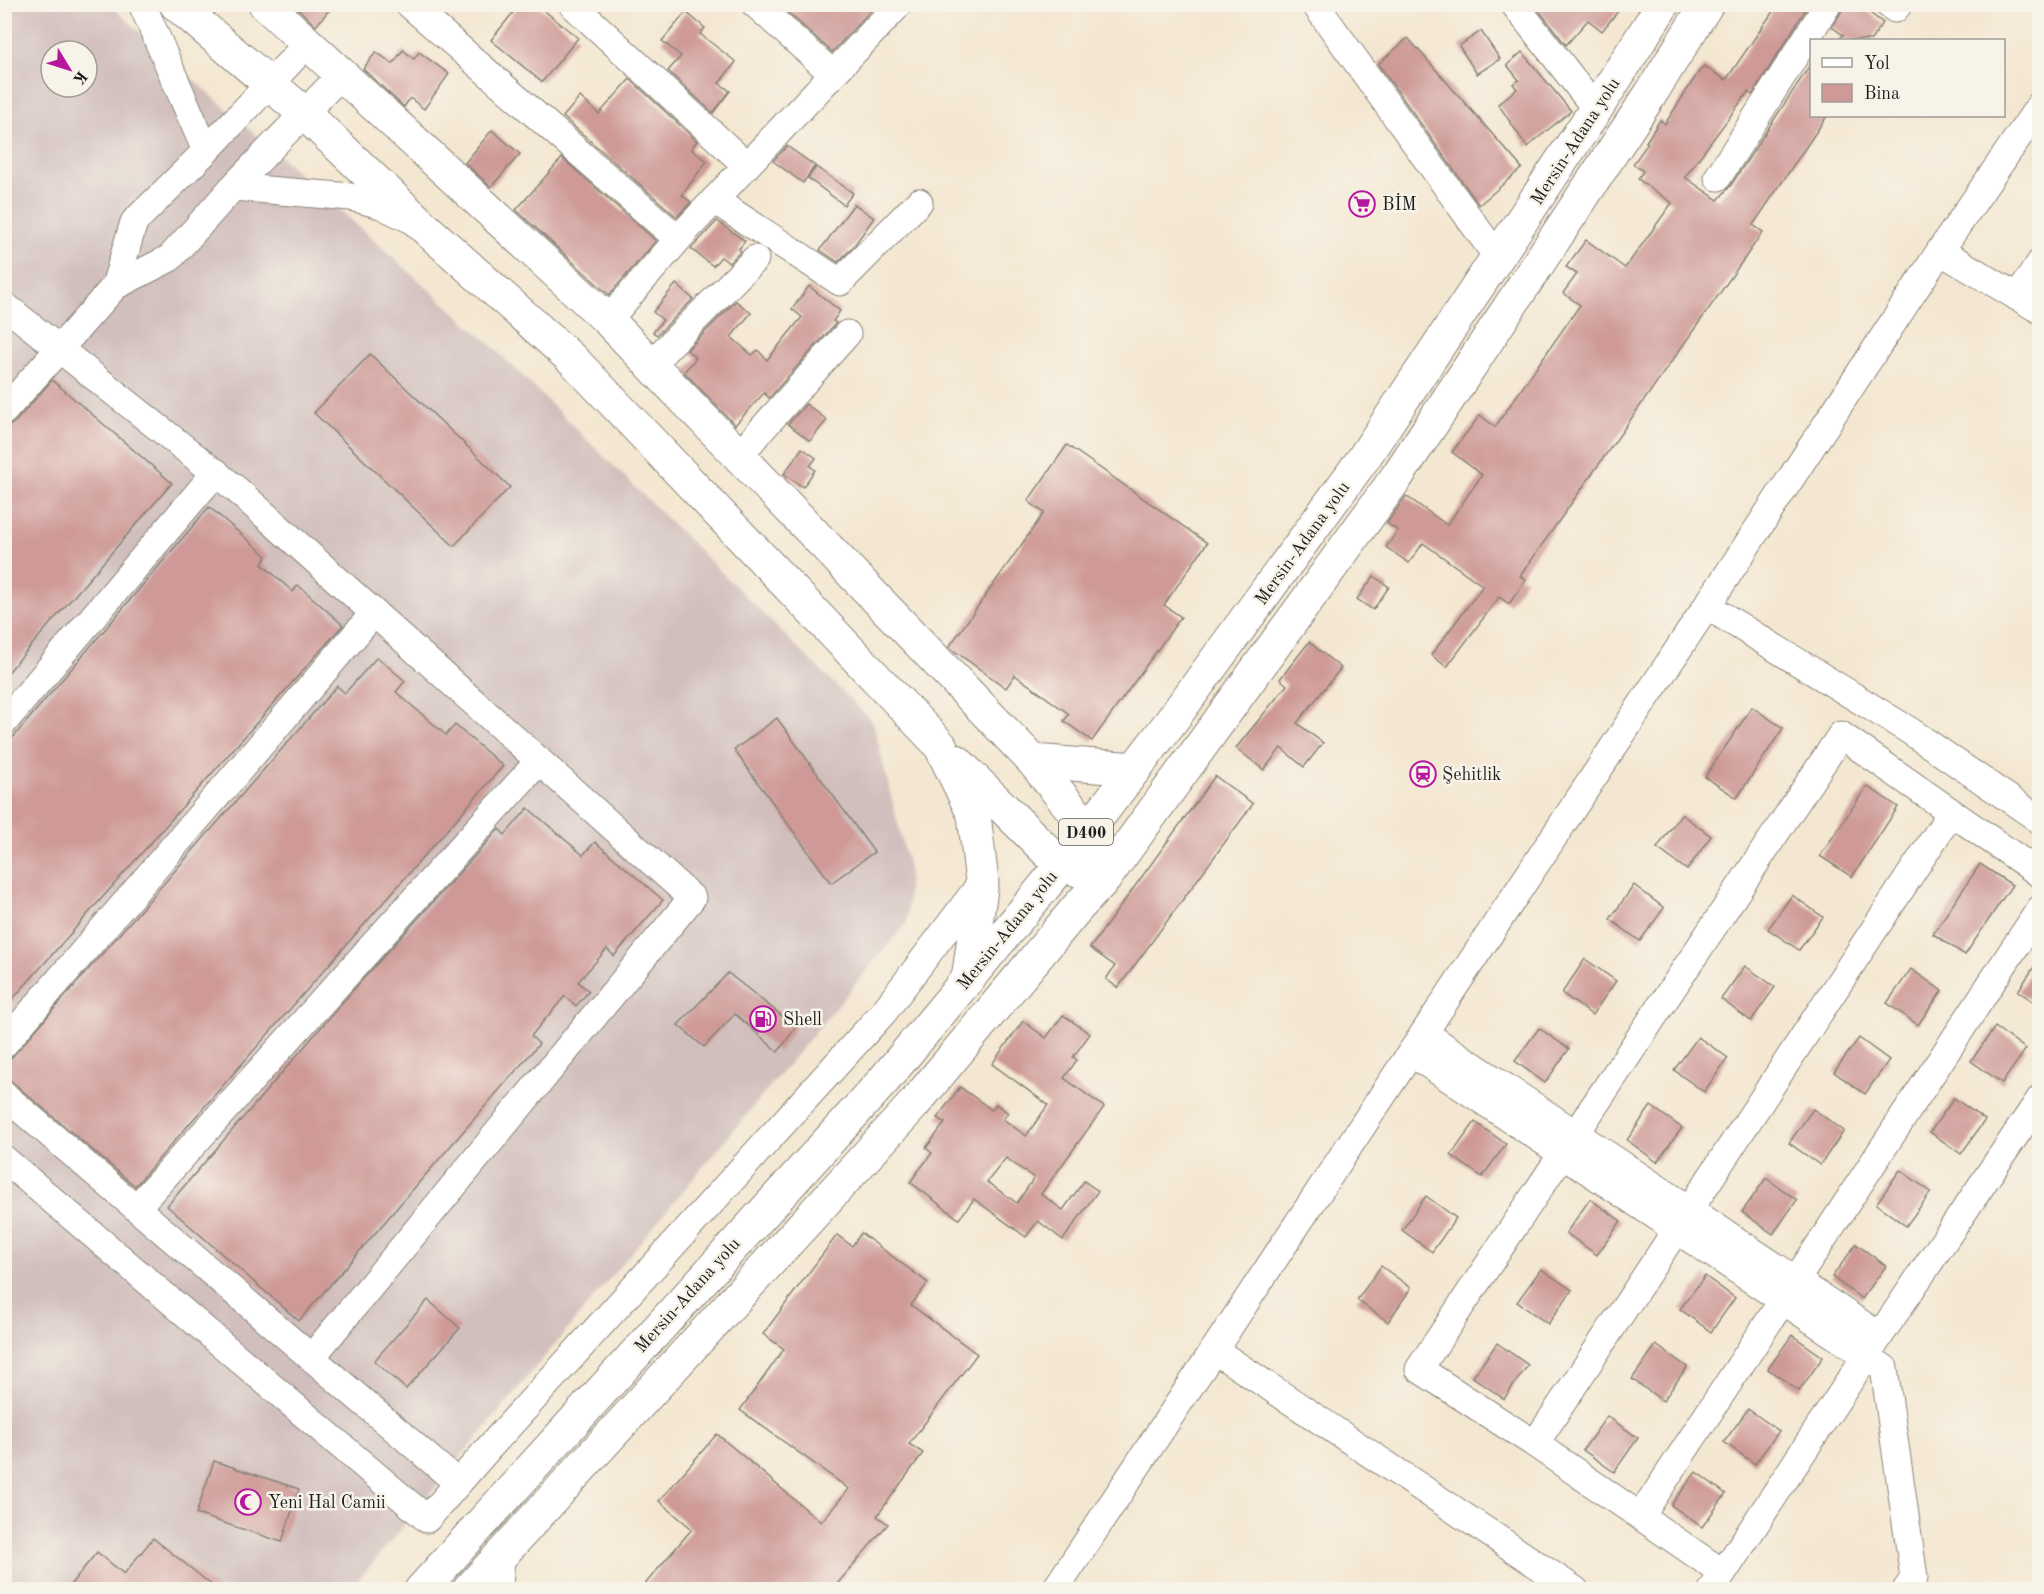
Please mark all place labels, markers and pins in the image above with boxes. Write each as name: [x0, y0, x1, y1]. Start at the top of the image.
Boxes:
supermarket icon: BİM: [1347, 189, 1377, 219]
place label: BİM: [1382, 193, 1417, 214]
station icon: Şehitlik: [1408, 759, 1438, 789]
place label: Şehitlik: [1442, 766, 1501, 784]
fuel station icon: Shell: [748, 1004, 778, 1034]
place label: Shell: [783, 1011, 822, 1029]
mosque icon: Yeni Hal Camii: [233, 1487, 263, 1517]
place label: Yeni Hal Camii: [268, 1494, 386, 1512]

